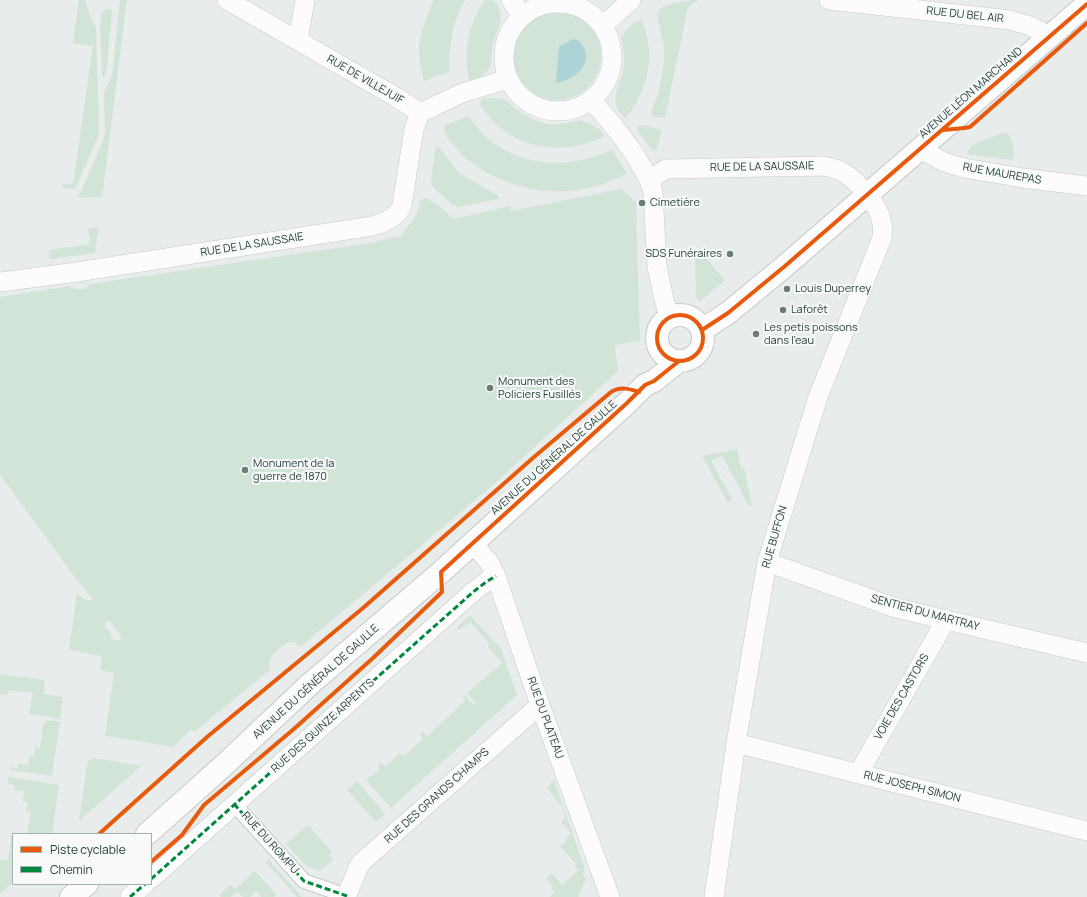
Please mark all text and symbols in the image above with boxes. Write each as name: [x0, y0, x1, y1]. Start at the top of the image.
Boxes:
street label: RUE DU BEL AIR: [926, 4, 1004, 26]
street label: AVENUE LÉON MARCHAND: [917, 45, 1025, 141]
street label: RUE DE VILLEJUIF: [324, 53, 406, 107]
street label: RUE DE LA SAUSSAIE: [710, 159, 814, 175]
street label: RUE MAUREPAS: [962, 161, 1042, 187]
place label: Cimetière: [650, 196, 700, 210]
marker: Cimetière: [637, 198, 647, 208]
street label: RUE DE LA SAUSSAIE: [199, 230, 305, 260]
place label: SDS Funéraires: [645, 247, 722, 261]
marker: SDS Funéraires: [725, 249, 735, 259]
place label: Louis Duperrey: [795, 282, 871, 296]
marker: Louis Duperrey: [782, 284, 792, 294]
place label: Laforêt: [791, 303, 828, 317]
marker: Laforêt: [778, 305, 788, 315]
place label: Les petis poissons dans l'eau: [764, 321, 858, 347]
marker: Les petis poissons dans l'eau: [751, 329, 761, 339]
place label: Monument des Policiers Fusillés: [498, 375, 581, 401]
marker: Monument des Policiers Fusillés: [485, 383, 495, 393]
street label: AVENUE DU GÉNÉRAL DE GAULLE: [488, 398, 620, 518]
place label: Monument de la guerre de 1870: [253, 457, 334, 483]
marker: Monument de la guerre de 1870: [240, 465, 250, 475]
street label: RUE BUFFON: [760, 504, 790, 570]
street label: SENTIER DU MARTRAY: [869, 592, 981, 634]
street label: AVENUE DU GÉNÉRAL DE GAULLE: [250, 622, 382, 742]
street label: VOIE DES CASTORS: [872, 652, 932, 742]
street label: RUE DU PLATEAU: [524, 675, 566, 761]
street label: RUE DES QUINZE ARPENTS: [269, 676, 377, 776]
street label: RUE DES GRANDS CHAMPS: [382, 746, 492, 846]
street label: RUE JOSEPH SIMON: [862, 769, 962, 805]
street label: RUE DU ROMPU: [239, 809, 301, 877]
legend: [12, 833, 152, 885]
text: Piste cyclable: [50, 841, 126, 858]
text: Chemin: [50, 861, 93, 878]

